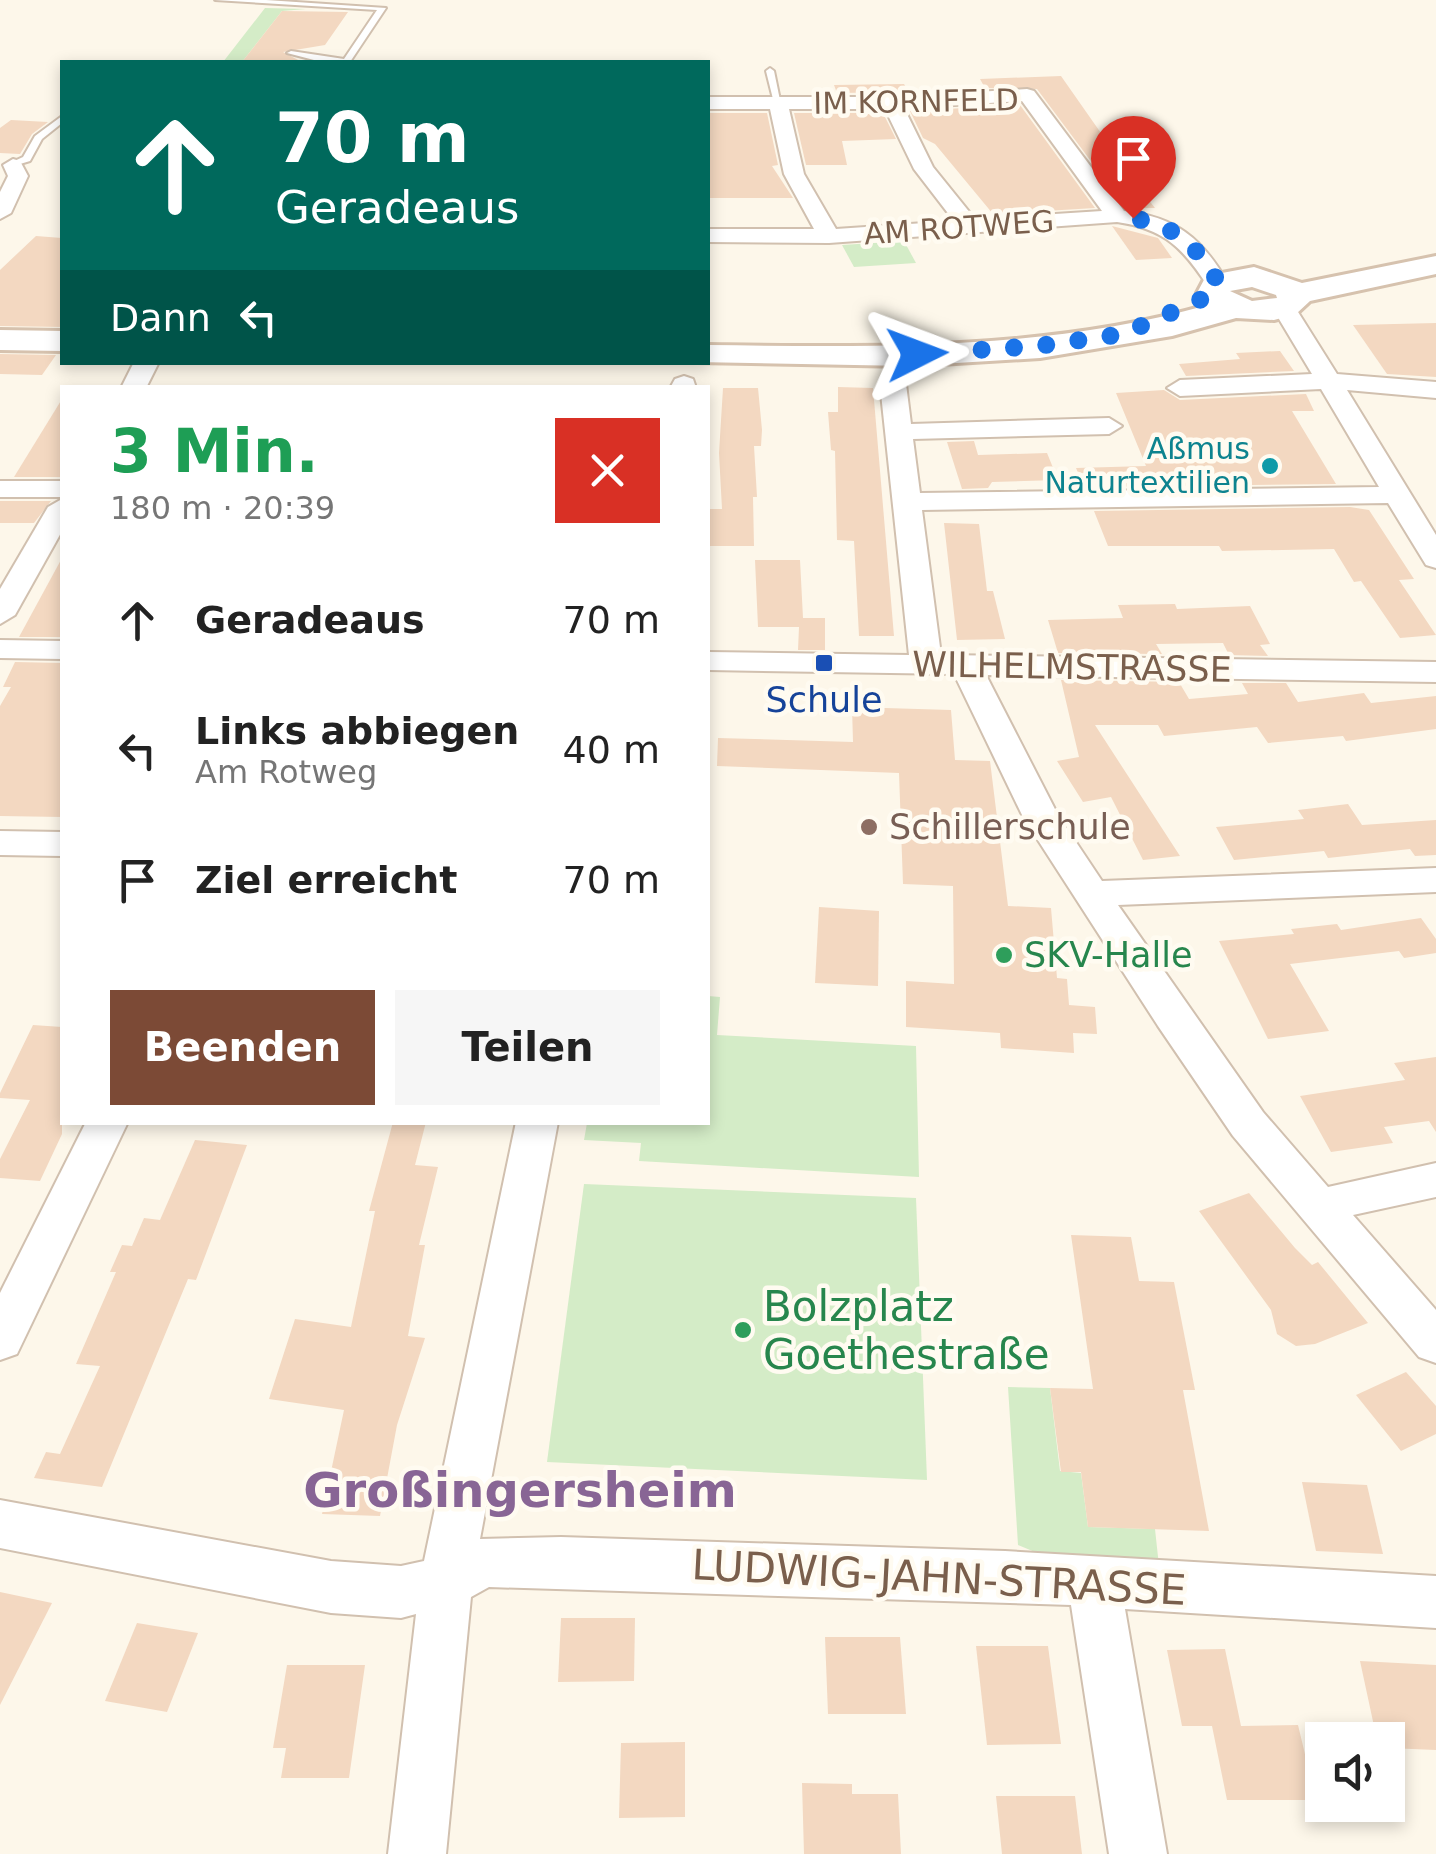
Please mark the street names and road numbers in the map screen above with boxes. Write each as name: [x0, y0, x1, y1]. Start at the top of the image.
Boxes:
street label: IM KORNFELD: [813, 82, 1019, 121]
street label: AM ROTWEG: [863, 203, 1055, 252]
street label: WILHELMSTRASSE: [912, 644, 1232, 690]
street label: LUDWIG-JAHN-STRASSE: [690, 1540, 1188, 1615]

